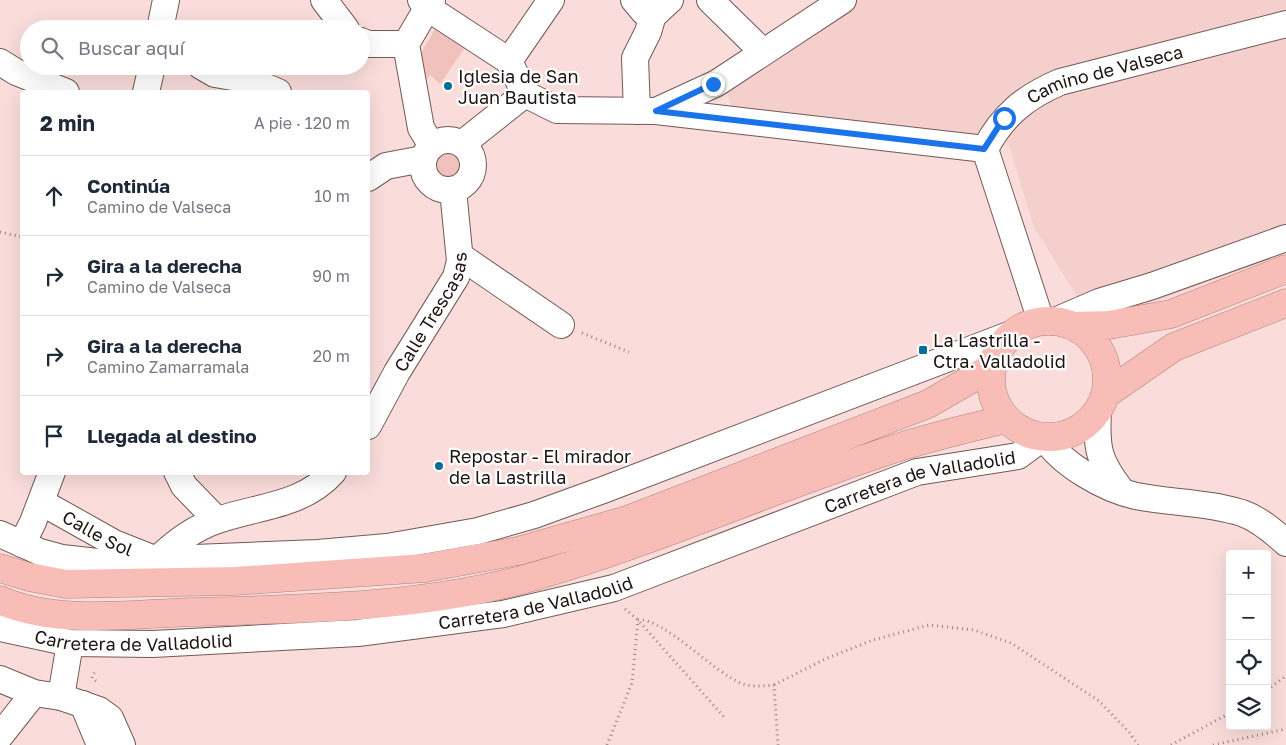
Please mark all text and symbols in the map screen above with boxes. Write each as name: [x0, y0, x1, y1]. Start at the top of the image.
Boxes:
search box: [20, 20, 370, 75]
icon: search: [38, 34, 66, 62]
text: Buscar aquí: [78, 36, 185, 59]
street label: Camino de Valseca: [1022, 40, 1185, 108]
place label: Iglesia de San Juan Bautista: [458, 65, 579, 108]
route end: [702, 73, 725, 96]
marker: Iglesia de San Juan Bautista: [442, 80, 454, 92]
route start: [993, 107, 1016, 130]
text: 2 min: [40, 110, 95, 136]
text: A pie · 120 m: [254, 113, 350, 133]
text: Continúa: [87, 174, 170, 197]
icon: ahead: [40, 182, 68, 210]
text: 10 m: [314, 186, 350, 206]
text: Camino de Valseca: [87, 197, 231, 217]
street label: Calle Trescasas: [389, 251, 471, 376]
text: Gira a la derecha: [87, 254, 242, 277]
icon: right: [40, 262, 68, 290]
text: 90 m: [312, 266, 350, 286]
text: Camino de Valseca: [87, 277, 231, 297]
place label: La Lastrilla - Ctra. Valladolid: [933, 329, 1066, 372]
text: Gira a la derecha: [87, 334, 242, 357]
icon: right: [40, 342, 68, 370]
marker: La Lastrilla - Ctra. Valladolid: [917, 344, 929, 356]
text: 20 m: [313, 346, 350, 366]
text: Camino Zamarramala: [87, 357, 249, 377]
icon: arrive: [40, 422, 68, 450]
text: Llegada al destino: [87, 424, 257, 447]
place label: Repostar - El mirador de la Lastrilla: [449, 445, 631, 488]
street label: Carretera de Valladolid: [821, 446, 1017, 518]
marker: Repostar - El mirador de la Lastrilla: [433, 460, 445, 472]
street label: Calle Sol: [59, 505, 137, 561]
map controls: [1226, 550, 1271, 730]
button: +: [1226, 550, 1271, 595]
street label: Carretera de Valladolid: [437, 571, 636, 633]
button: −: [1226, 595, 1271, 640]
street label: Carretera de Valladolid: [33, 625, 233, 655]
button: locate: [1226, 640, 1271, 685]
button: layers: [1226, 685, 1271, 730]

